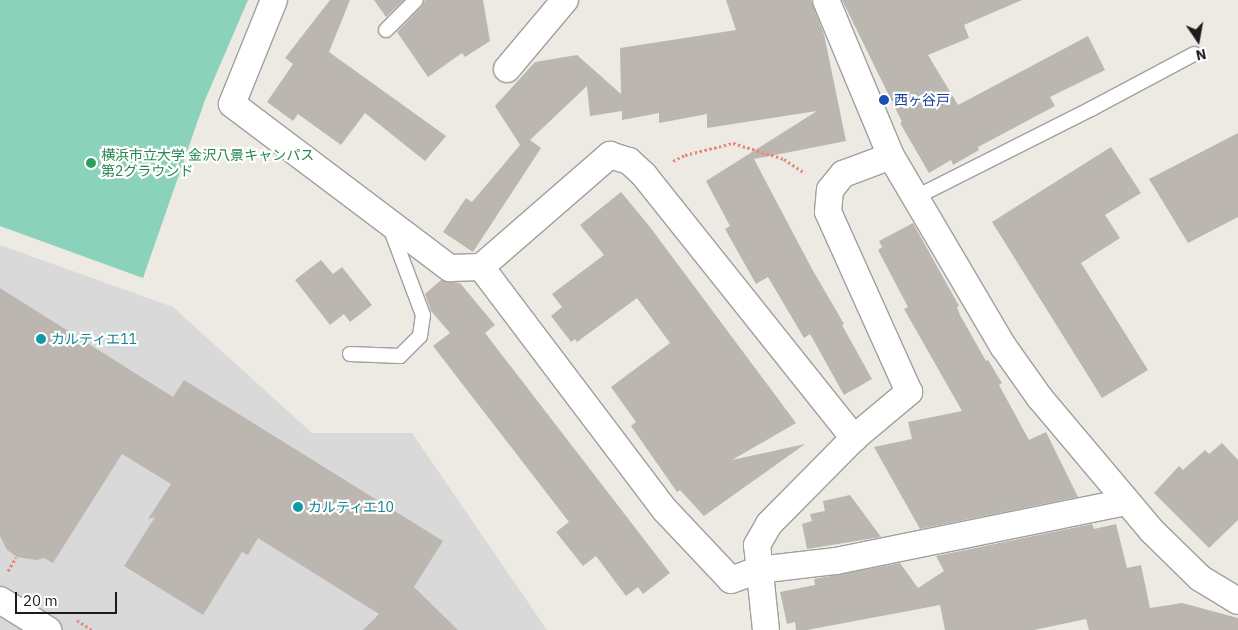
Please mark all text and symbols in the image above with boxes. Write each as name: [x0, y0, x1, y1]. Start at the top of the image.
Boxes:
north arrow: [1173, 15, 1223, 65]
text: N: [1194, 45, 1208, 65]
place label: 西ヶ谷戸: [894, 92, 950, 108]
marker: 西ヶ谷戸: [878, 94, 890, 106]
place label: 横浜市立大学 金沢八景キャンパス 第2グラウンド: [101, 147, 314, 180]
marker: 横浜市立大学 金沢八景キャンパス 第2グラウンド: [85, 157, 97, 169]
place label: カルティエ11: [51, 331, 138, 347]
marker: カルティエ11: [35, 333, 47, 345]
place label: カルティエ10: [308, 499, 395, 515]
marker: カルティエ10: [292, 501, 304, 513]
scale bar: [18, 582, 120, 614]
text: 20 m: [23, 591, 58, 610]

